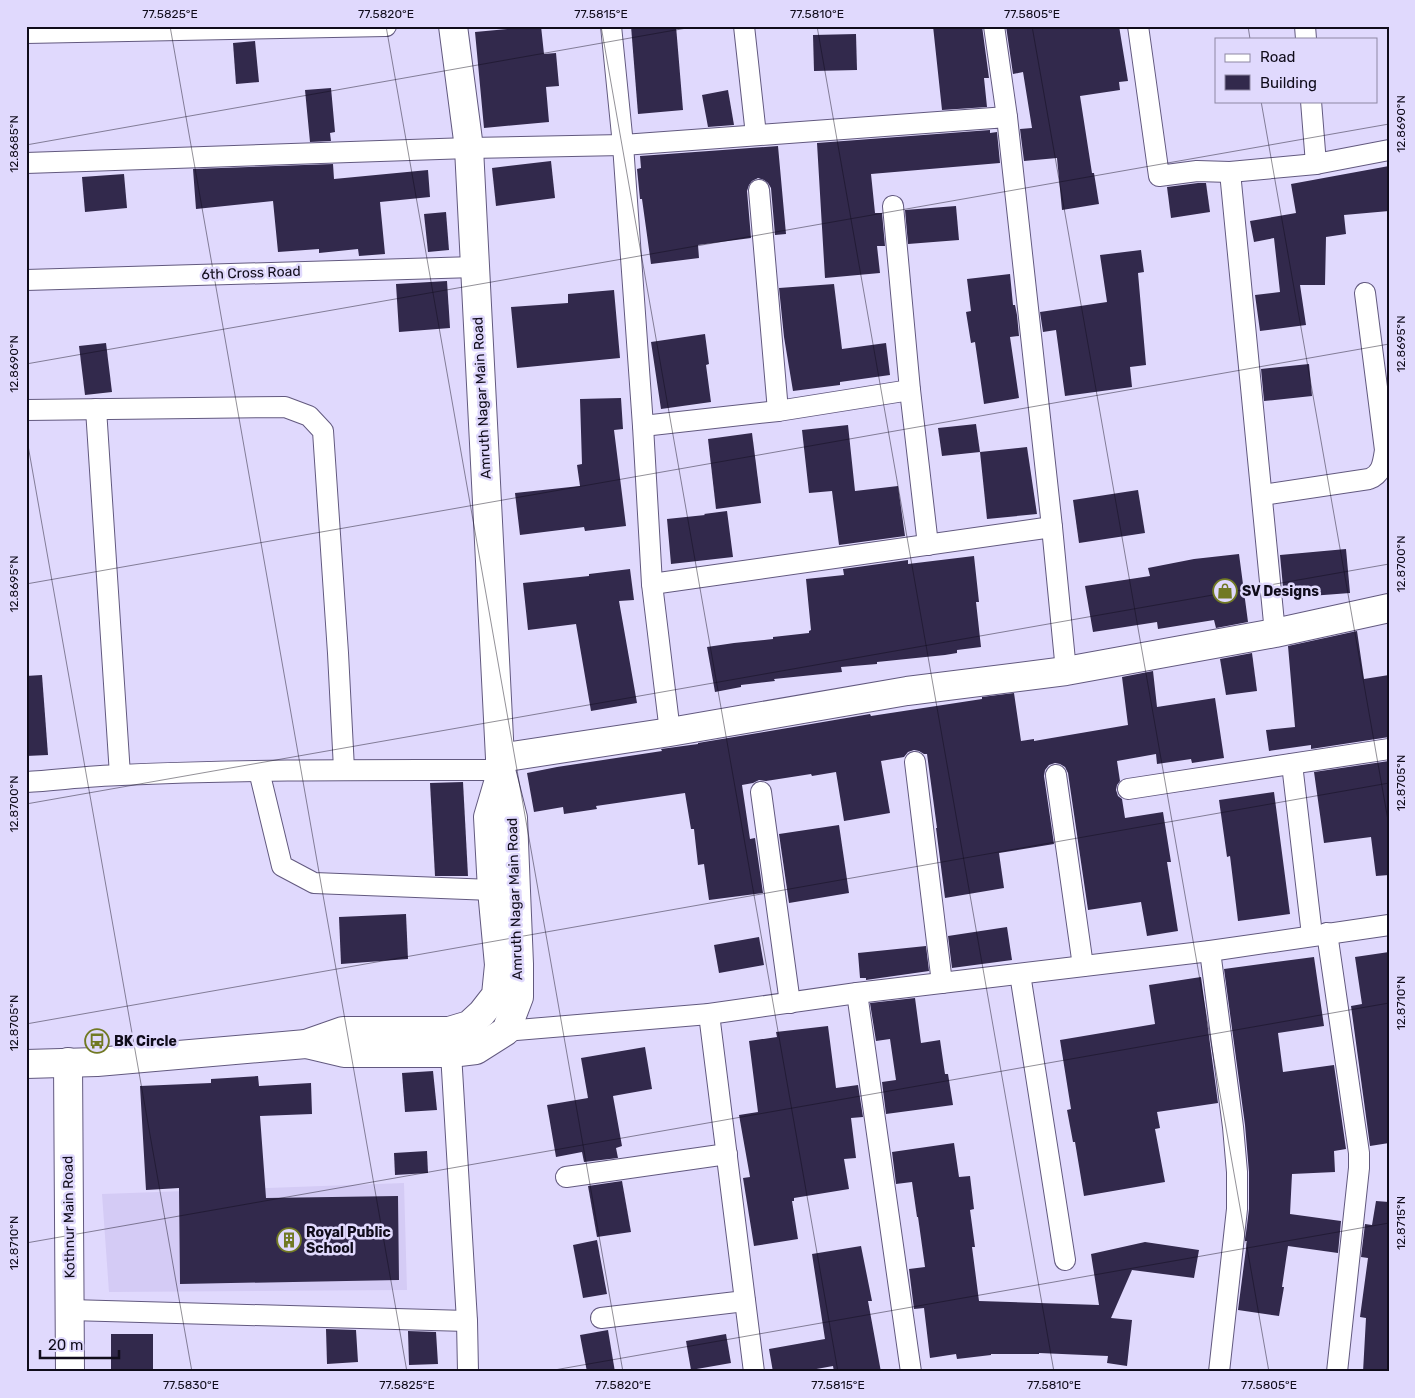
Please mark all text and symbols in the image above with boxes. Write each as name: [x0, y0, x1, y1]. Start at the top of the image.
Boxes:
text: 77.5825°E: [142, 7, 198, 21]
text: 77.5820°E: [358, 7, 414, 21]
text: 77.5815°E: [574, 7, 628, 21]
text: 77.5810°E: [790, 7, 844, 21]
text: 77.5805°E: [1004, 7, 1060, 21]
legend: [1215, 38, 1378, 102]
text: Road: [1260, 48, 1296, 66]
text: Building: [1260, 74, 1317, 92]
text: 12.8690°N: [1394, 95, 1408, 153]
text: 12.8685°N: [7, 115, 21, 173]
street label: 6th Cross Road: [201, 263, 301, 283]
text: 12.8695°N: [1394, 315, 1408, 373]
street label: Amruth Nagar Main Road: [469, 317, 495, 479]
text: 12.8690°N: [7, 335, 21, 393]
text: 12.8700°N: [1394, 535, 1408, 593]
text: 12.8695°N: [7, 555, 21, 613]
shop icon: SV Designs: [1212, 578, 1238, 604]
place label: SV Designs: [1242, 583, 1319, 600]
text: 12.8705°N: [1394, 755, 1408, 811]
text: 12.8700°N: [7, 775, 21, 833]
street label: Amruth Nagar Main Road: [504, 818, 526, 980]
text: 12.8710°N: [1394, 976, 1408, 1030]
text: 12.8705°N: [7, 995, 21, 1051]
bus stop icon: BK Circle: [84, 1028, 110, 1054]
place label: BK Circle: [114, 1033, 177, 1050]
street label: Kothnur Main Road: [59, 1156, 79, 1278]
text: 12.8715°N: [1394, 1196, 1408, 1250]
text: 12.8710°N: [7, 1216, 21, 1270]
place label: Royal Public School: [306, 1224, 391, 1257]
building icon: Royal Public School: [276, 1227, 302, 1253]
scale bar: [40, 1328, 119, 1360]
text: 20 m: [48, 1336, 83, 1354]
text: 77.5830°E: [163, 1378, 219, 1392]
text: 77.5825°E: [379, 1378, 435, 1392]
text: 77.5820°E: [595, 1378, 651, 1392]
text: 77.5815°E: [811, 1378, 865, 1392]
text: 77.5810°E: [1027, 1378, 1081, 1392]
text: 77.5805°E: [1241, 1378, 1297, 1392]

